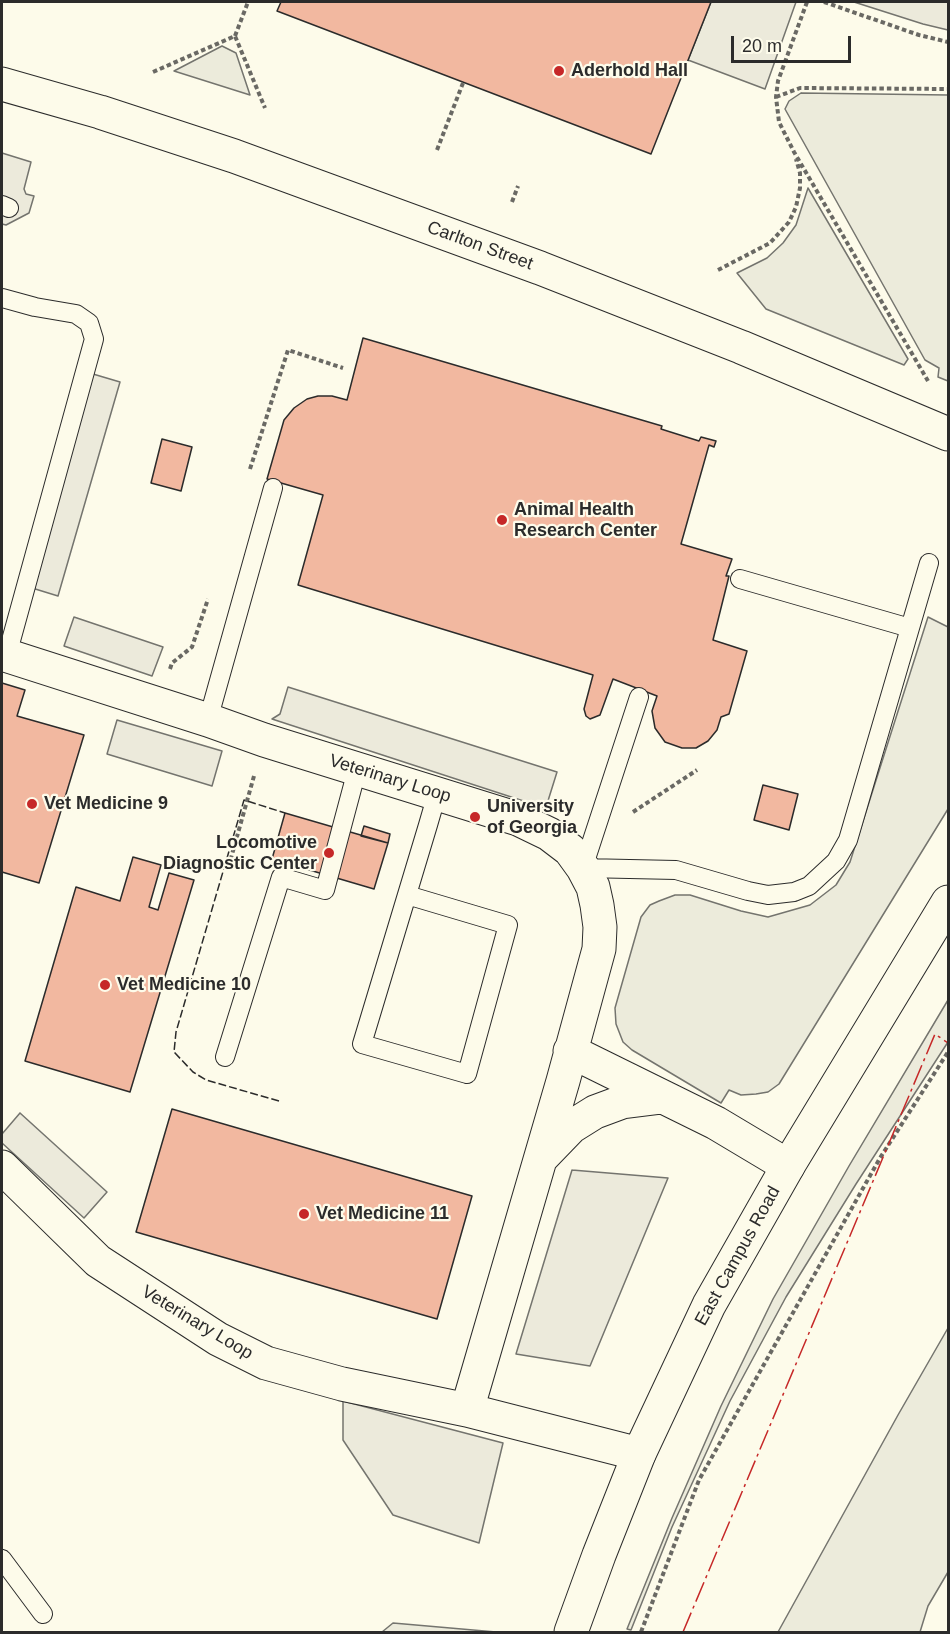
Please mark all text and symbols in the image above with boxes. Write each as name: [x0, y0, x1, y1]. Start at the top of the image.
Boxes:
scale bar: [734, 24, 854, 62]
text: 20 m: [742, 36, 782, 56]
place label: Aderhold Hall: [571, 60, 688, 82]
marker: Aderhold Hall: [552, 64, 566, 78]
street label: Carlton Street: [424, 217, 536, 275]
place label: Animal Health Research Center: [514, 499, 657, 542]
marker: Animal Health Research Center: [495, 513, 509, 527]
street label: Veterinary Loop: [327, 750, 453, 808]
place label: Vet Medicine 9: [44, 793, 168, 815]
place label: University of Georgia: [487, 796, 577, 838]
marker: Vet Medicine 9: [25, 797, 39, 811]
marker: University of Georgia: [468, 810, 482, 824]
place label: Locomotive Diagnostic Center: [163, 832, 317, 874]
marker: Locomotive Diagnostic Center: [322, 846, 336, 860]
place label: Vet Medicine 10: [117, 974, 251, 996]
marker: Vet Medicine 10: [98, 978, 112, 992]
street label: East Campus Road: [691, 1183, 785, 1329]
place label: Vet Medicine 11: [316, 1203, 449, 1225]
marker: Vet Medicine 11: [297, 1207, 311, 1221]
street label: Veterinary Loop: [137, 1281, 257, 1365]

